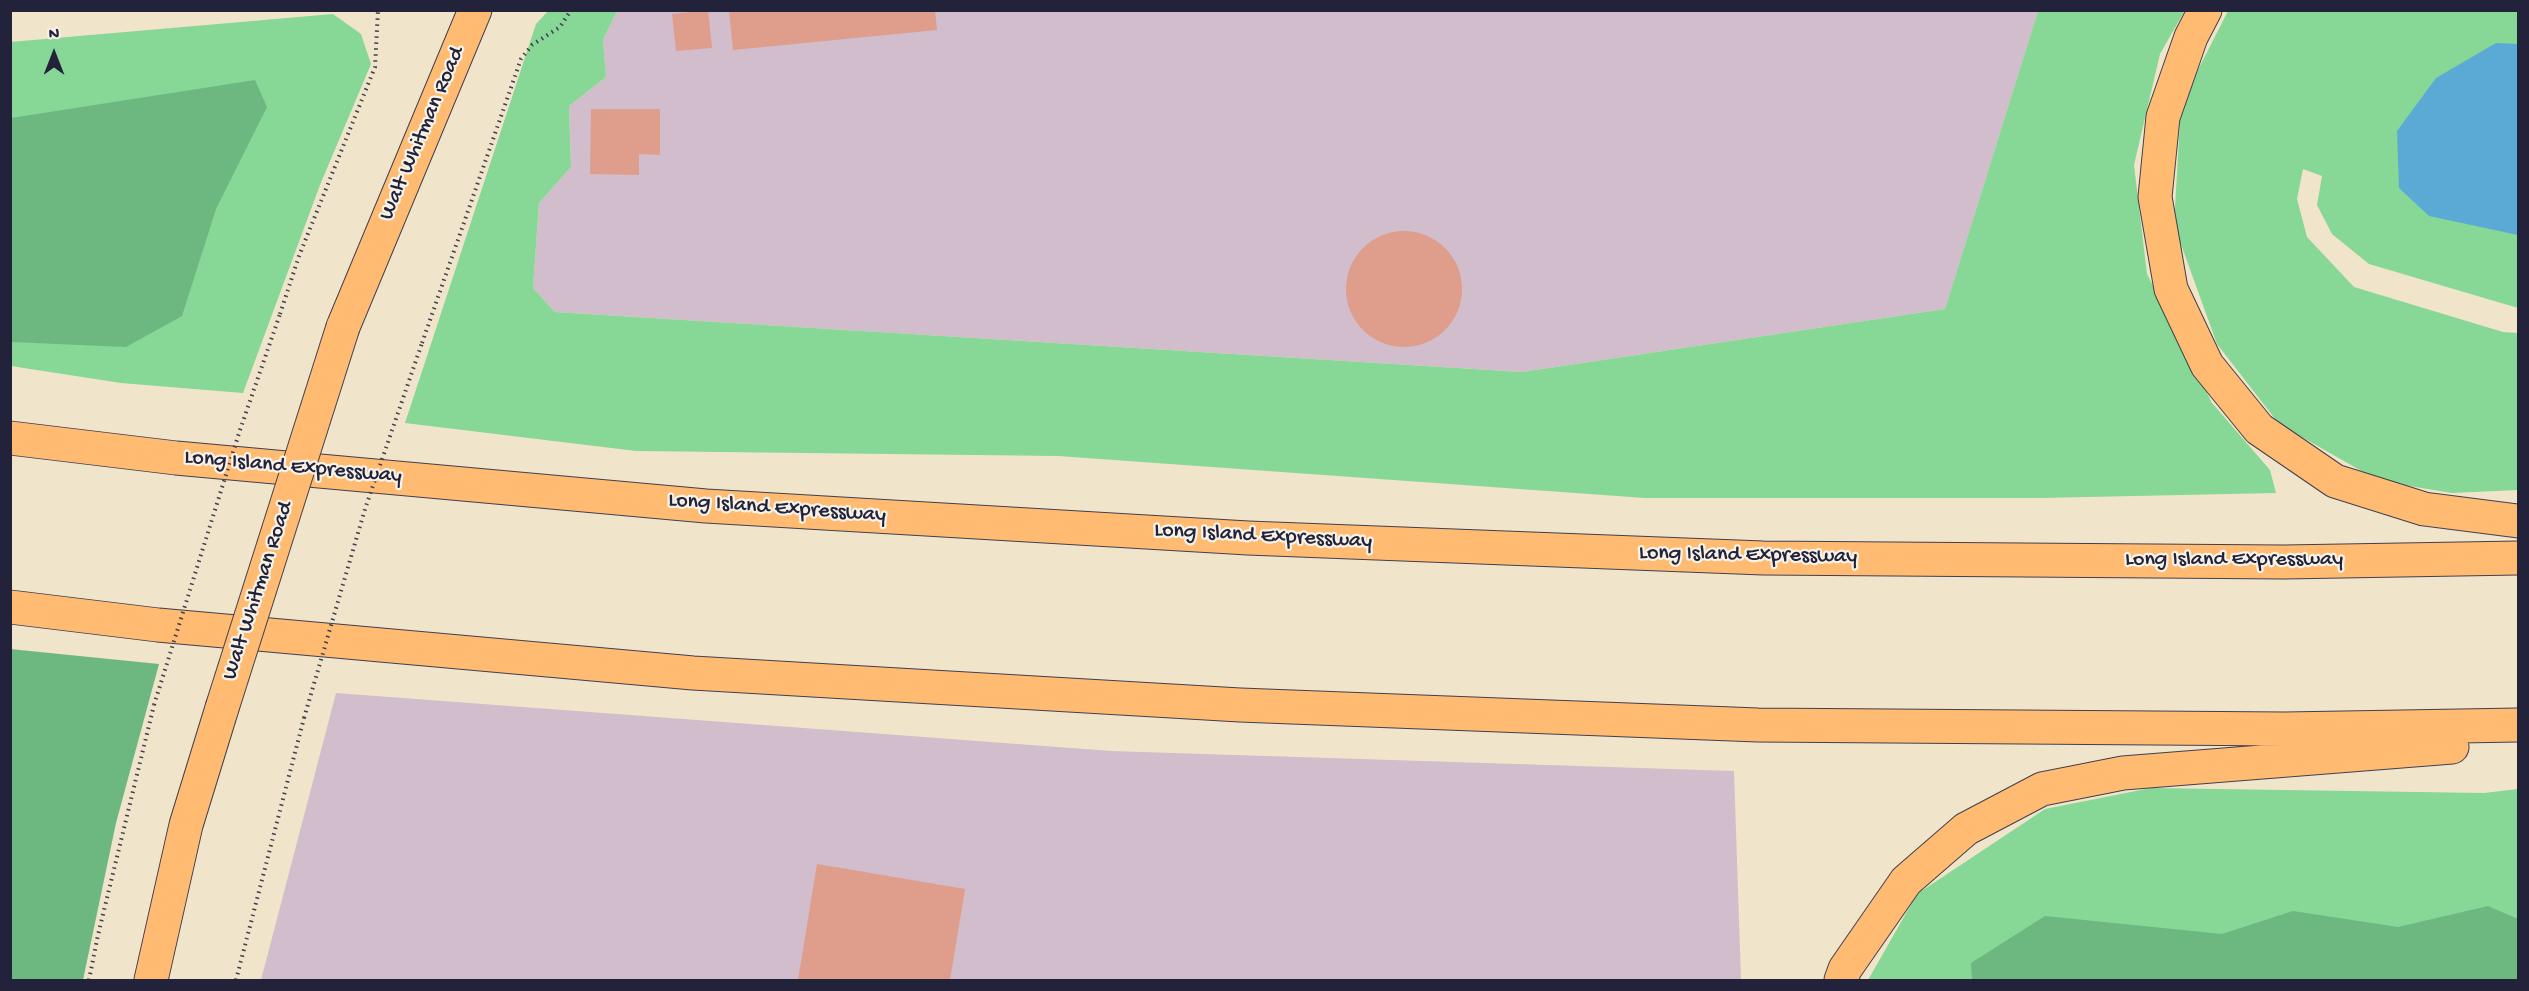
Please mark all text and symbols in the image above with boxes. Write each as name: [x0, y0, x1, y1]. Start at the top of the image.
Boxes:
north arrow: [24, 24, 84, 84]
text: N: [49, 26, 59, 45]
street label: Walt Whitman Road: [375, 43, 471, 225]
street label: Long Island Expressway: [183, 445, 403, 491]
street label: Long Island Expressway: [667, 488, 887, 530]
street label: Walt Whitman Road: [218, 499, 300, 683]
street label: Long Island Expressway: [1153, 518, 1373, 556]
street label: Long Island Expressway: [1639, 541, 1857, 571]
street label: Long Island Expressway: [2125, 548, 2343, 574]

